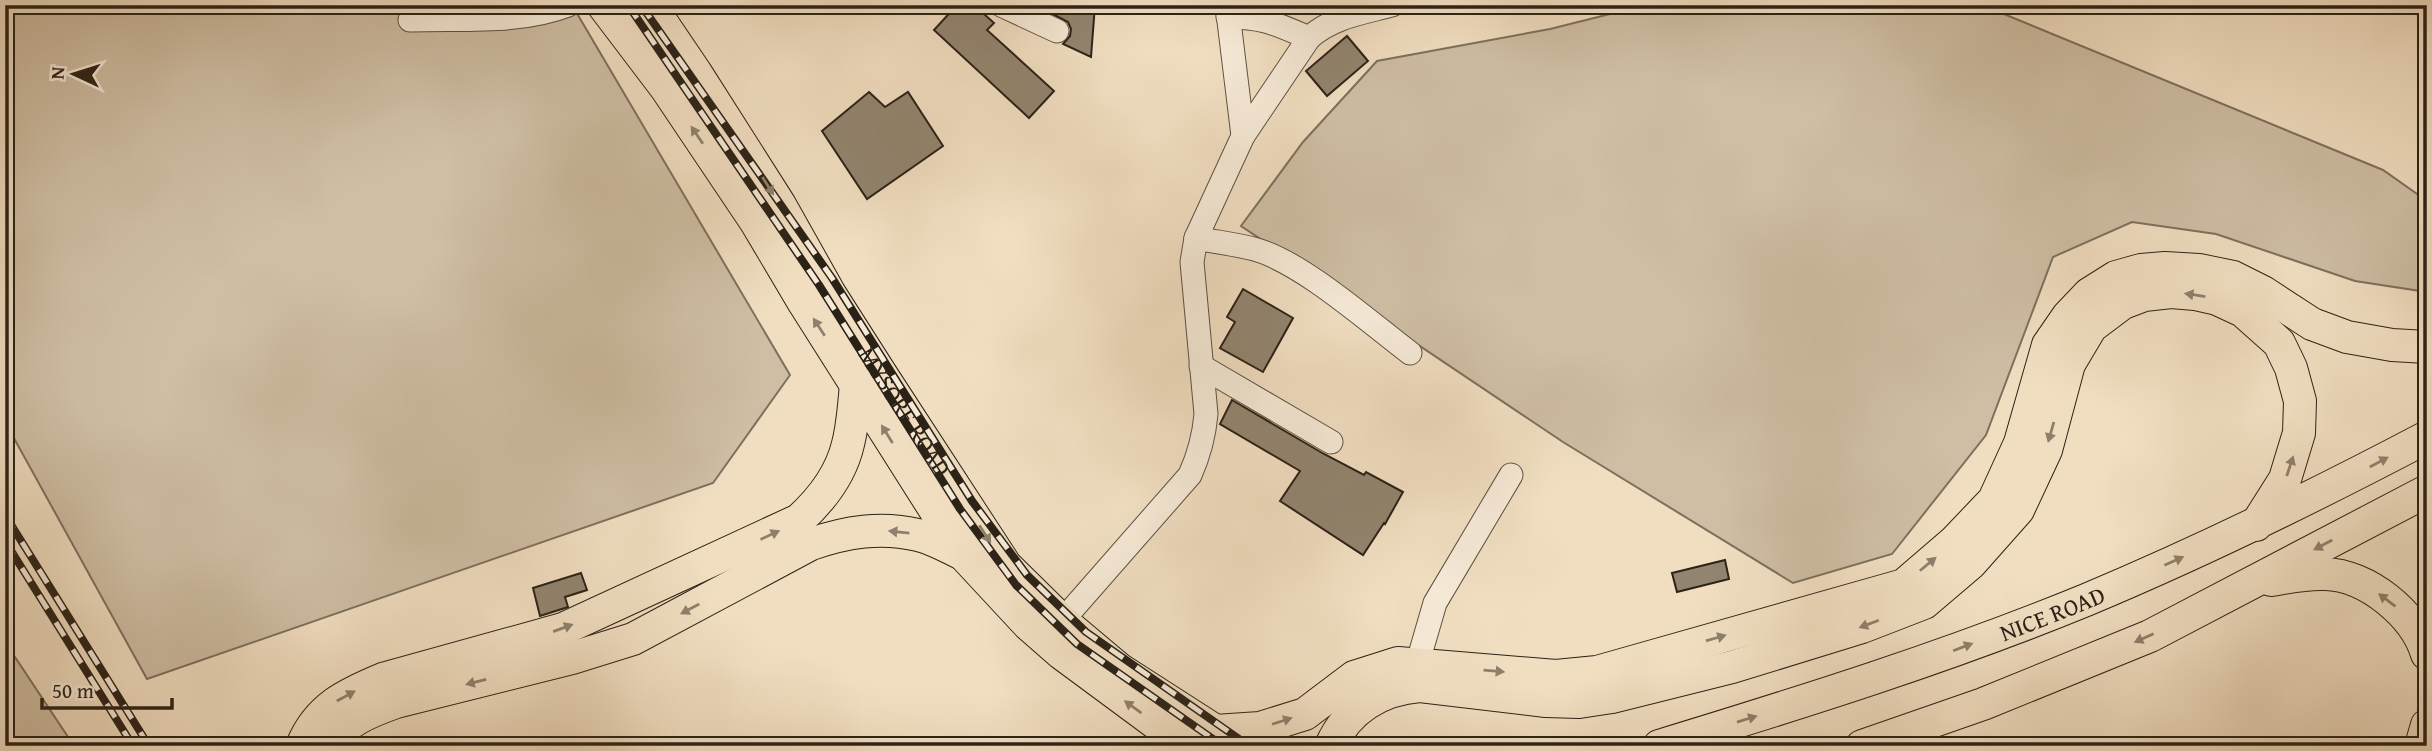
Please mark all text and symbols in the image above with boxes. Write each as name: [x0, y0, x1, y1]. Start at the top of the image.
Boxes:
north arrow: [38, 38, 108, 108]
text: N: [43, 65, 71, 80]
one-way arrow: [691, 125, 704, 145]
one-way arrow: [761, 176, 774, 195]
one-way arrow: [2184, 289, 2206, 300]
one-way arrow: [813, 317, 826, 337]
street label: MYSORE ROAD: [850, 340, 960, 483]
one-way arrow: [2046, 422, 2056, 443]
one-way arrow: [881, 425, 894, 444]
one-way arrow: [2285, 455, 2295, 476]
one-way arrow: [2369, 457, 2389, 468]
one-way arrow: [978, 524, 991, 543]
one-way arrow: [888, 527, 910, 538]
one-way arrow: [760, 529, 780, 541]
one-way arrow: [2313, 539, 2333, 551]
one-way arrow: [2164, 555, 2184, 567]
one-way arrow: [1920, 557, 1937, 572]
street label: NICE ROAD: [1994, 577, 2110, 650]
one-way arrow: [2378, 593, 2396, 607]
one-way arrow: [680, 603, 700, 615]
one-way arrow: [1859, 619, 1880, 630]
one-way arrow: [552, 622, 573, 633]
one-way arrow: [2134, 632, 2154, 644]
one-way arrow: [1706, 633, 1727, 643]
one-way arrow: [1953, 641, 1974, 652]
one-way arrow: [1483, 666, 1505, 677]
scale bar: [42, 667, 172, 711]
text: 50 m: [52, 675, 94, 706]
one-way arrow: [465, 677, 487, 688]
one-way arrow: [337, 690, 356, 702]
one-way arrow: [1124, 700, 1142, 714]
one-way arrow: [1737, 713, 1758, 723]
one-way arrow: [1271, 715, 1292, 726]

